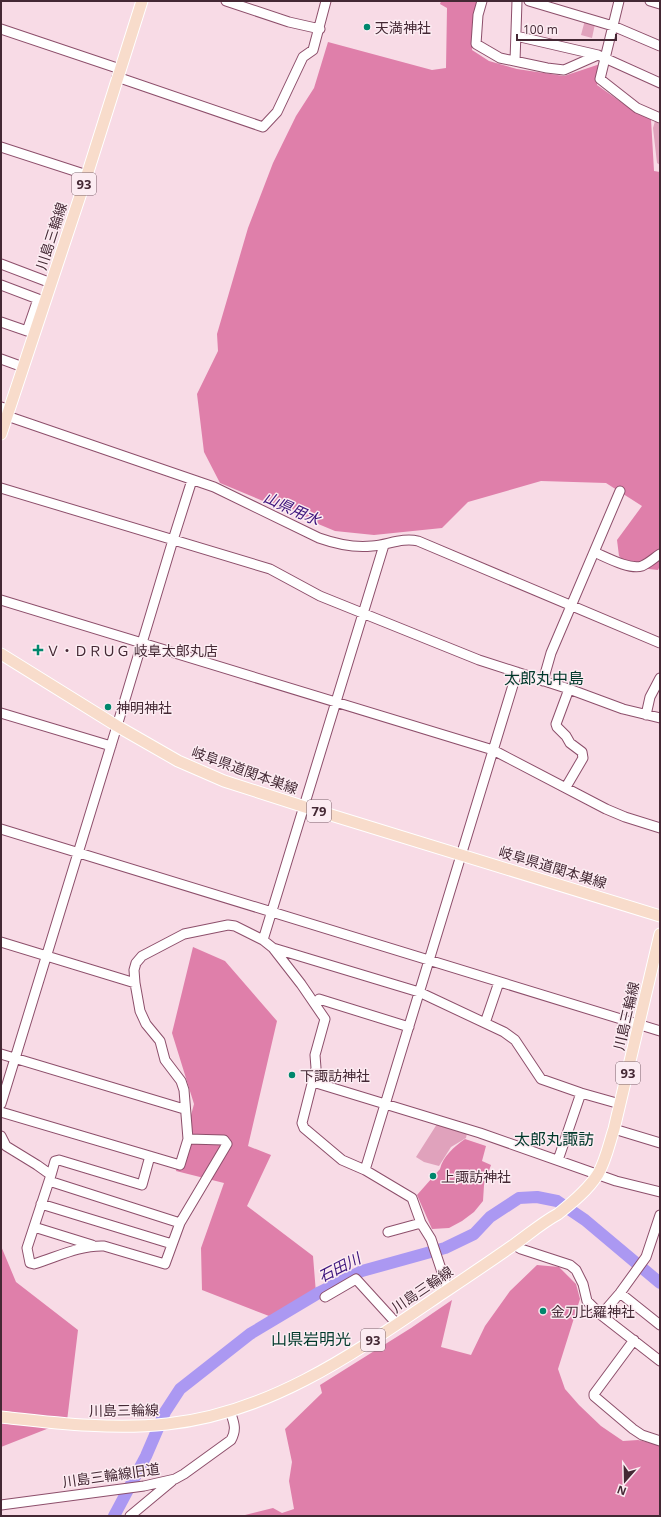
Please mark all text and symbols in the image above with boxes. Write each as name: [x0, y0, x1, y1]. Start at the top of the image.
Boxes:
scale bar: [517, 16, 616, 42]
place label: 天満神社: [375, 18, 431, 37]
text: 100 m: [523, 21, 558, 38]
marker: 天満神社: [362, 22, 372, 32]
road number: 93: [72, 173, 96, 195]
street label: 川島三輪線: [31, 200, 71, 272]
water label: 山県用水: [261, 487, 325, 530]
place label: Ｖ・ＤＲＵＧ 岐阜太郎丸店: [46, 641, 218, 660]
marker: Ｖ・ＤＲＵＧ 岐阜太郎丸店: [33, 645, 43, 655]
district label: 太郎丸中島: [504, 667, 584, 689]
place label: 神明神社: [116, 698, 172, 717]
marker: 神明神社: [103, 702, 113, 712]
street label: 岐阜県道関本巣線: [189, 742, 301, 798]
road number: 79: [307, 800, 331, 822]
street label: 岐阜県道関本巣線: [497, 842, 609, 892]
street label: 川島三輪線: [609, 980, 643, 1052]
road number: 93: [616, 1062, 640, 1084]
place label: 下諏訪神社: [300, 1066, 370, 1085]
marker: 下諏訪神社: [287, 1070, 297, 1080]
district label: 太郎丸諏訪: [514, 1128, 594, 1150]
place label: 上諏訪神社: [441, 1167, 511, 1186]
marker: 上諏訪神社: [428, 1171, 438, 1181]
water label: 石田川: [314, 1247, 365, 1286]
street label: 川島三輪線: [388, 1262, 456, 1316]
place label: 金刀比羅神社: [551, 1302, 635, 1321]
marker: 金刀比羅神社: [538, 1306, 548, 1316]
district label: 山県岩明光: [271, 1328, 351, 1350]
road number: 93: [361, 1329, 385, 1351]
street label: 川島三輪線: [89, 1400, 159, 1420]
street label: 川島三輪線旧道: [61, 1459, 161, 1491]
north arrow: [605, 1461, 645, 1501]
text: N: [615, 1482, 628, 1499]

